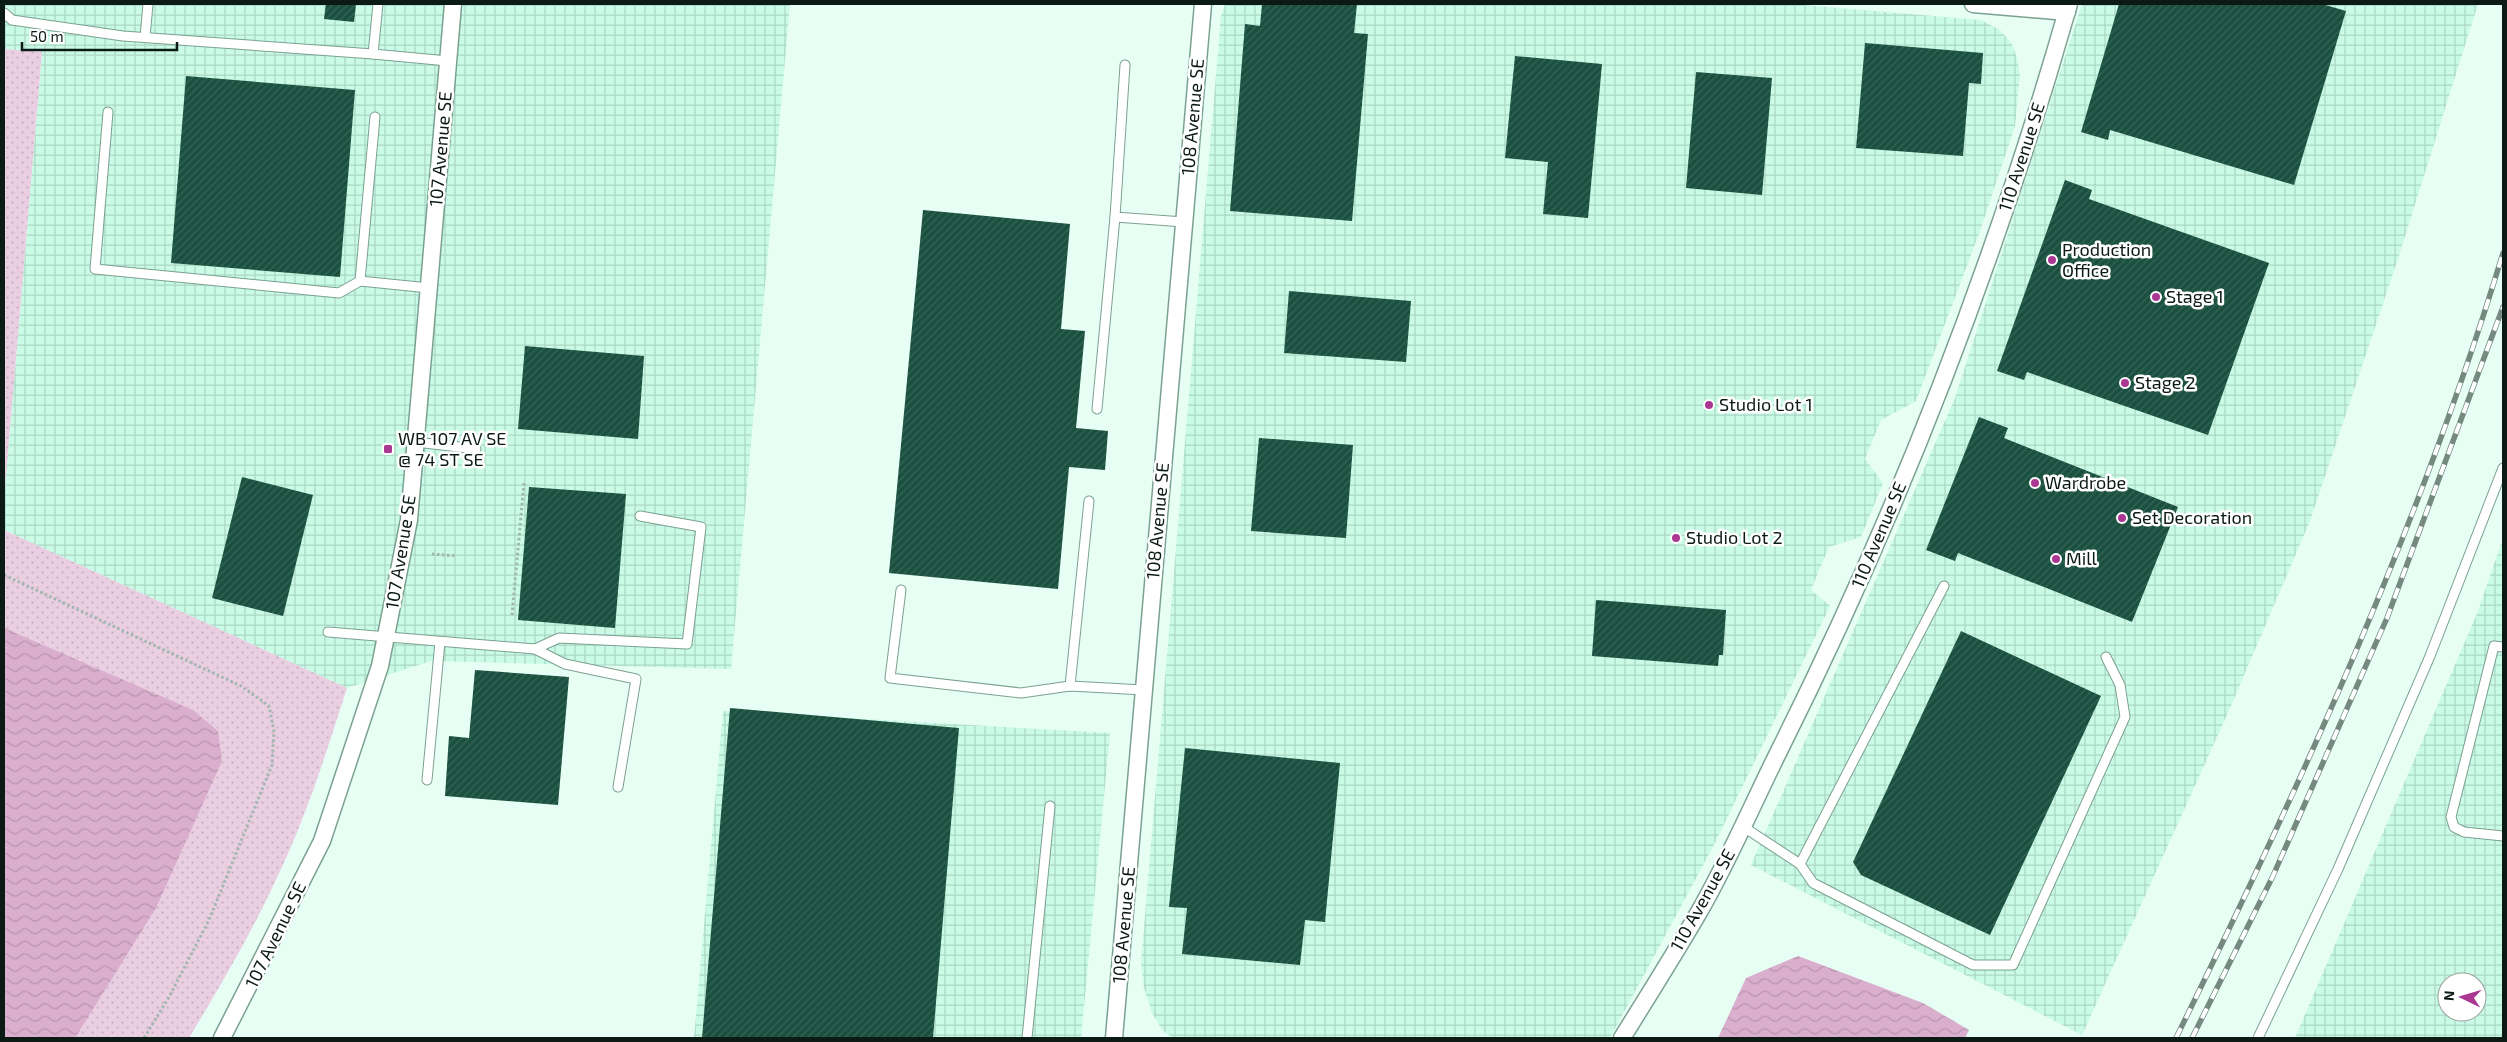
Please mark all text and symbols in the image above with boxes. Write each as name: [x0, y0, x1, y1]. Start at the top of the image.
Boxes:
scale bar: [22, 20, 178, 52]
text: 50 m: [30, 27, 64, 45]
street label: 108 Avenue SE: [1176, 58, 1208, 176]
street label: 107 Avenue SE: [424, 91, 456, 207]
street label: 110 Avenue SE: [1993, 99, 2049, 214]
place label: Production Office: [2062, 238, 2151, 281]
marker: Production Office: [2046, 254, 2058, 266]
place label: Stage 1: [2166, 285, 2224, 307]
marker: Stage 1: [2150, 291, 2162, 303]
place label: Stage 2: [2135, 371, 2196, 393]
marker: Stage 2: [2119, 377, 2131, 389]
place label: Studio Lot 1: [1719, 393, 1813, 415]
marker: Studio Lot 1: [1703, 399, 1715, 411]
place label: WB 107 AV SE @ 74 ST SE: [398, 427, 506, 470]
marker: WB 107 AV SE @ 74 ST SE: [382, 443, 394, 455]
street label: 108 Avenue SE: [1141, 462, 1173, 580]
place label: Wardrobe: [2045, 471, 2126, 493]
marker: Wardrobe: [2029, 477, 2041, 489]
street label: 110 Avenue SE: [1846, 478, 1910, 591]
street label: 107 Avenue SE: [380, 493, 420, 611]
place label: Set Decoration: [2132, 506, 2252, 528]
marker: Set Decoration: [2116, 512, 2128, 524]
place label: Studio Lot 2: [1686, 526, 1783, 548]
marker: Studio Lot 2: [1670, 532, 1682, 544]
place label: Mill: [2066, 547, 2098, 569]
marker: Mill: [2050, 553, 2062, 565]
street label: 110 Avenue SE: [1665, 845, 1739, 954]
street label: 108 Avenue SE: [1107, 866, 1139, 984]
street label: 107 Avenue SE: [240, 878, 310, 991]
north arrow: [2437, 972, 2487, 1022]
text: N: [2440, 990, 2457, 1002]

